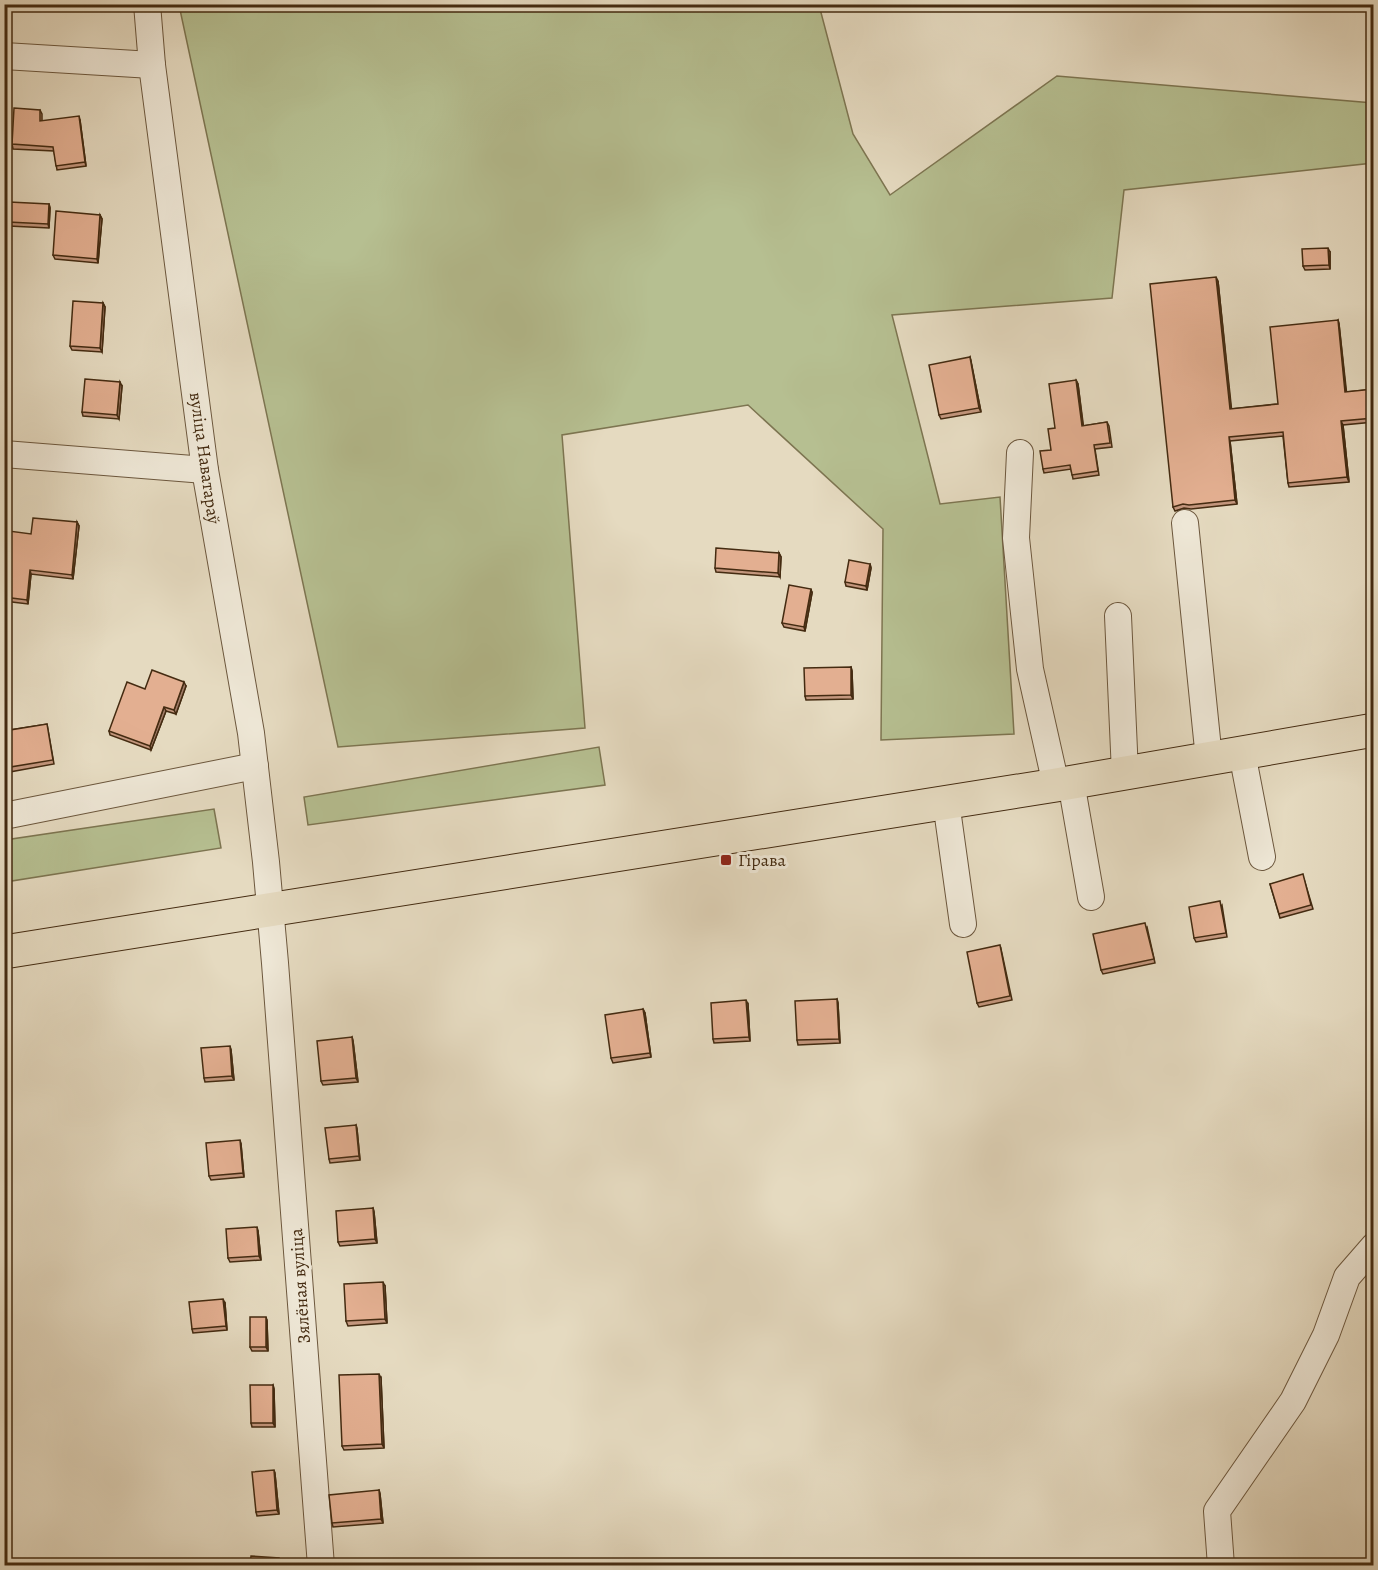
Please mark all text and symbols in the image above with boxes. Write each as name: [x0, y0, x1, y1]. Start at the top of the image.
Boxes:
street label: вуліца Наватараў: [184, 391, 226, 526]
place label: Гірава: [738, 848, 787, 872]
marker: Гірава: [719, 853, 733, 867]
street label: Зялёная вуліца: [284, 1227, 316, 1344]

